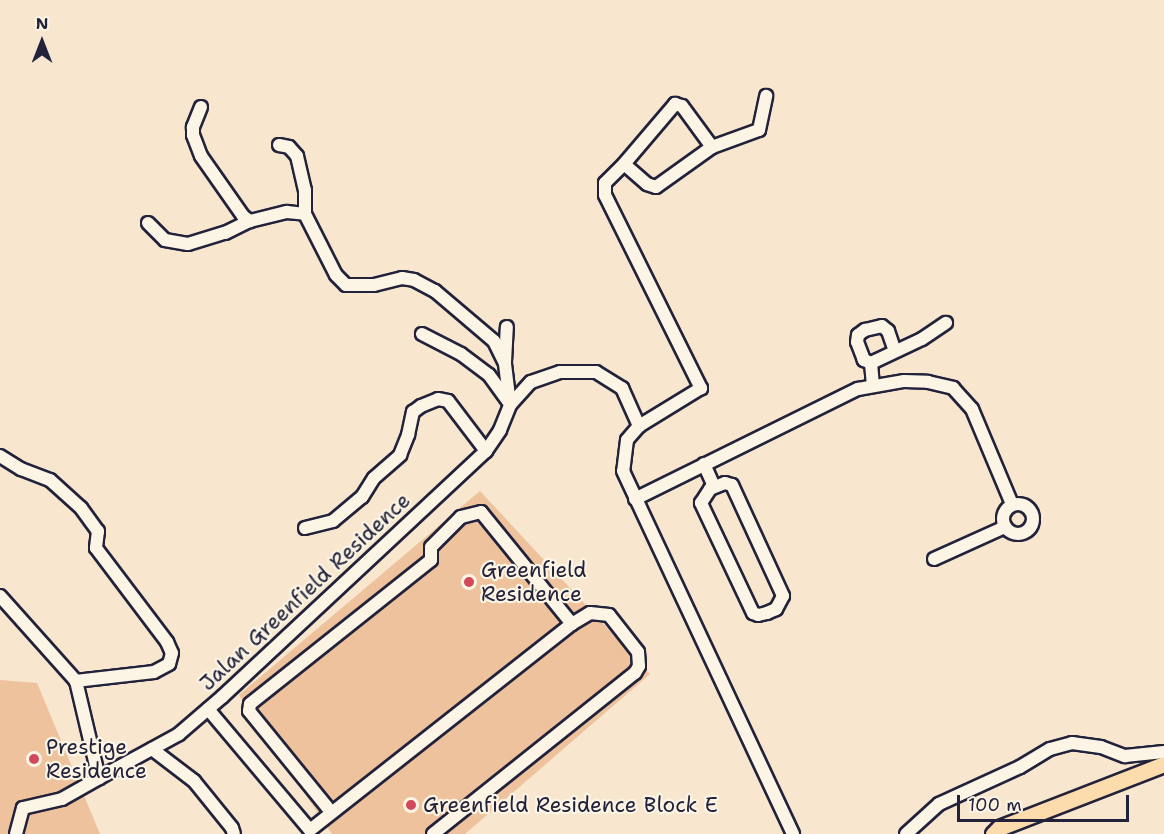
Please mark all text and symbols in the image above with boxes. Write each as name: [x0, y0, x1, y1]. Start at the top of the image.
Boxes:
north arrow: [12, 12, 72, 72]
text: N: [36, 13, 48, 34]
street label: Jalan Greenfield Residence: [195, 488, 415, 696]
place label: Greenfield Residence: [481, 557, 587, 607]
marker: Greenfield Residence: [462, 575, 476, 589]
place label: Prestige Residence: [46, 734, 147, 784]
marker: Prestige Residence: [27, 752, 41, 766]
scale bar: [960, 783, 1132, 821]
place label: Greenfield Residence Block E: [423, 792, 718, 818]
text: 100 m: [968, 793, 1022, 817]
marker: Greenfield Residence Block E: [404, 798, 418, 812]

